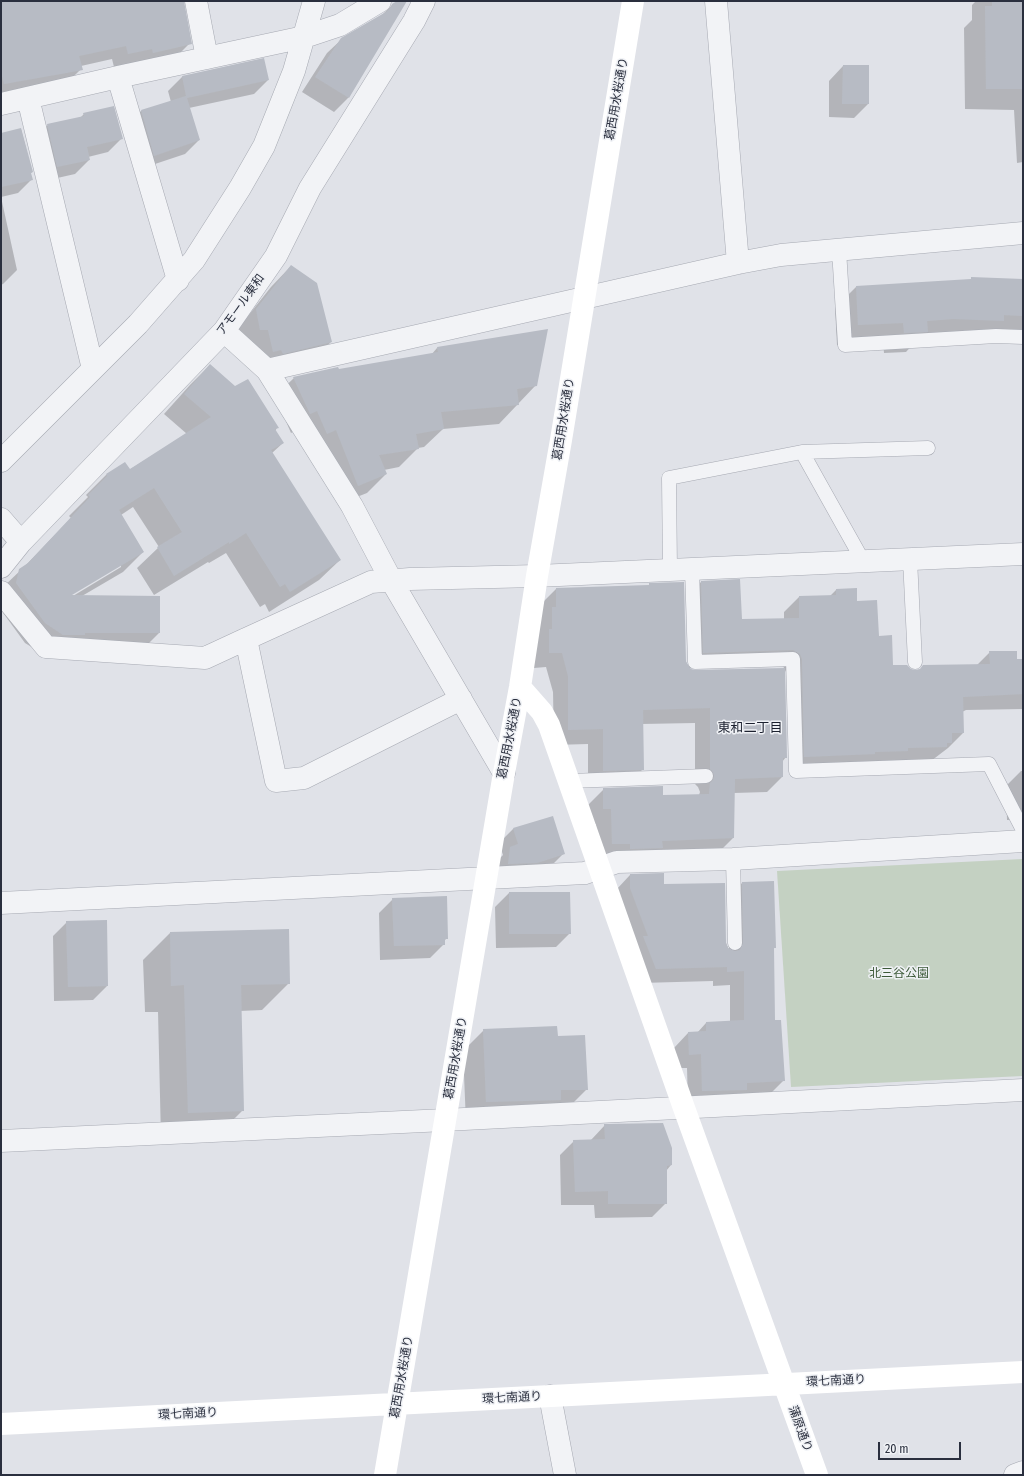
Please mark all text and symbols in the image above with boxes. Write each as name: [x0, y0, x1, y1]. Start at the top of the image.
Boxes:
street label: 葛西用水桜通り: [603, 56, 631, 142]
street label: アモール東和: [214, 272, 268, 338]
street label: 葛西用水桜通り: [550, 376, 578, 462]
street label: 葛西用水桜通り: [495, 695, 525, 781]
district label: 東和二丁目: [718, 720, 782, 736]
park label: 北三谷公園: [869, 967, 929, 981]
street label: 葛西用水桜通り: [442, 1015, 470, 1101]
street label: 葛西用水桜通り: [388, 1334, 416, 1420]
street label: 環七南通り: [806, 1372, 866, 1390]
street label: 環七南通り: [482, 1389, 542, 1407]
street label: 蒲原通り: [785, 1404, 815, 1454]
street label: 環七南通り: [158, 1405, 218, 1423]
scale bar: [880, 1434, 963, 1460]
text: 20 m: [885, 1442, 909, 1456]

